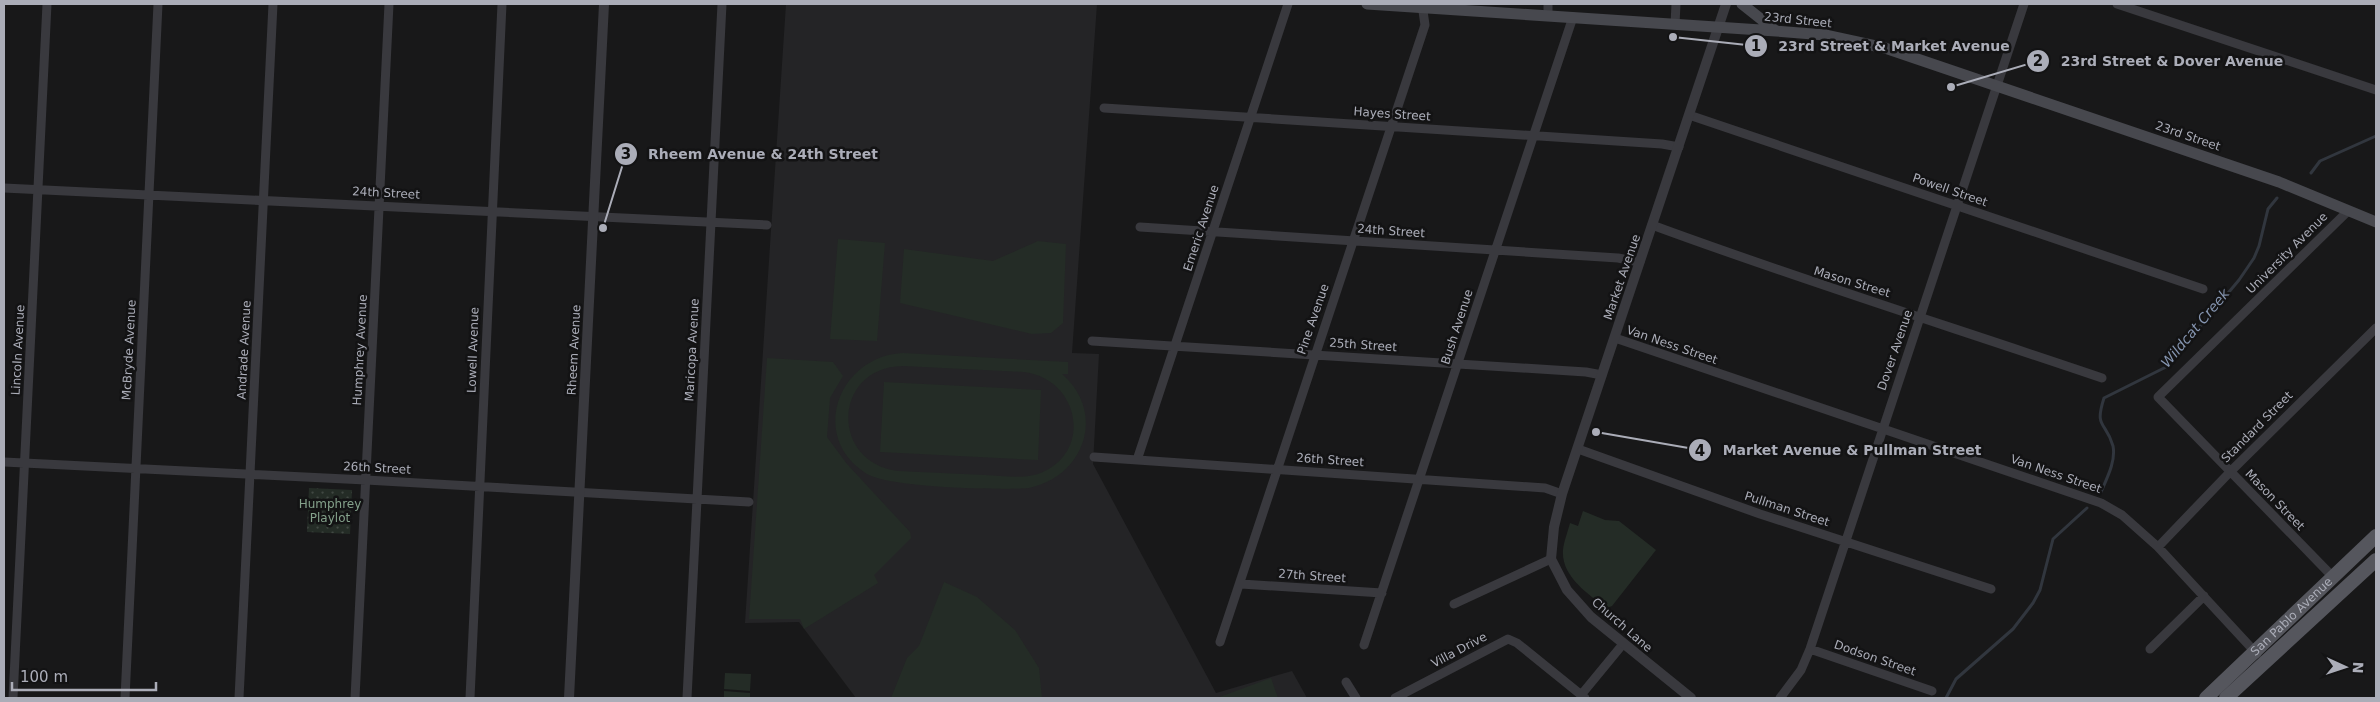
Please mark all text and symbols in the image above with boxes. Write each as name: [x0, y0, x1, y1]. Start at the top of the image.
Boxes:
street label: 23rd Street: [1764, 9, 1833, 31]
callout: 23rd Street & Market Avenue: [1744, 31, 2020, 60]
text: 1: [1751, 37, 1761, 55]
text: 23rd Street & Market Avenue: [1778, 38, 2010, 54]
callout: 23rd Street & Dover Avenue: [2025, 47, 2293, 76]
text: 2: [2033, 52, 2043, 70]
text: 23rd Street & Dover Avenue: [2061, 53, 2283, 69]
street label: Hayes Street: [1353, 104, 1431, 124]
street label: 23rd Street: [2154, 118, 2223, 154]
callout: Rheem Avenue & 24th Street: [613, 139, 888, 168]
text: 3: [621, 145, 631, 163]
text: Rheem Avenue & 24th Street: [648, 146, 878, 162]
street label: Powell Street: [1911, 171, 1990, 209]
street label: Emeric Avenue: [1180, 183, 1222, 273]
street label: 24th Street: [352, 184, 421, 202]
street label: University Avenue: [2244, 210, 2330, 296]
street label: 24th Street: [1357, 222, 1426, 240]
street label: Market Avenue: [1601, 232, 1643, 322]
street label: Mason Street: [1812, 264, 1892, 300]
street label: Pine Avenue: [1294, 282, 1332, 356]
water label: Wildcat Creek: [2158, 285, 2233, 371]
street label: Bush Avenue: [1438, 288, 1476, 366]
street label: Humphrey Avenue: [350, 294, 370, 406]
street label: Maricopa Avenue: [682, 298, 702, 402]
street label: McBryde Avenue: [119, 299, 139, 401]
street label: Andrade Avenue: [234, 300, 254, 400]
street label: Lincoln Avenue: [9, 304, 27, 396]
street label: Rheem Avenue: [565, 304, 583, 396]
street label: Lowell Avenue: [465, 307, 481, 393]
street label: Dover Avenue: [1875, 308, 1915, 392]
street label: Van Ness Street: [1625, 323, 1720, 367]
street label: 25th Street: [1329, 336, 1398, 354]
street label: Standard Street: [2219, 388, 2296, 465]
callout: Market Avenue & Pullman Street: [1688, 436, 1991, 465]
text: 4: [1695, 442, 1705, 460]
text: Market Avenue & Pullman Street: [1723, 442, 1982, 458]
street label: 26th Street: [1296, 451, 1365, 469]
street label: Van Ness Street: [2009, 452, 2104, 496]
street label: 26th Street: [343, 459, 412, 477]
street label: Mason Street: [2242, 467, 2308, 534]
street label: Pullman Street: [1743, 489, 1831, 529]
park label: Humphrey Playlot: [299, 497, 361, 525]
street label: 27th Street: [1278, 567, 1347, 585]
street label: San Pablo Avenue: [2248, 575, 2335, 659]
street label: Church Lane: [1589, 595, 1655, 655]
street label: Villa Drive: [1429, 629, 1489, 671]
street label: Dodson Street: [1832, 637, 1918, 679]
north arrow: [2320, 642, 2370, 692]
scale bar: [12, 660, 156, 692]
text: N: [2350, 661, 2366, 674]
text: 100 m: [20, 668, 68, 686]

